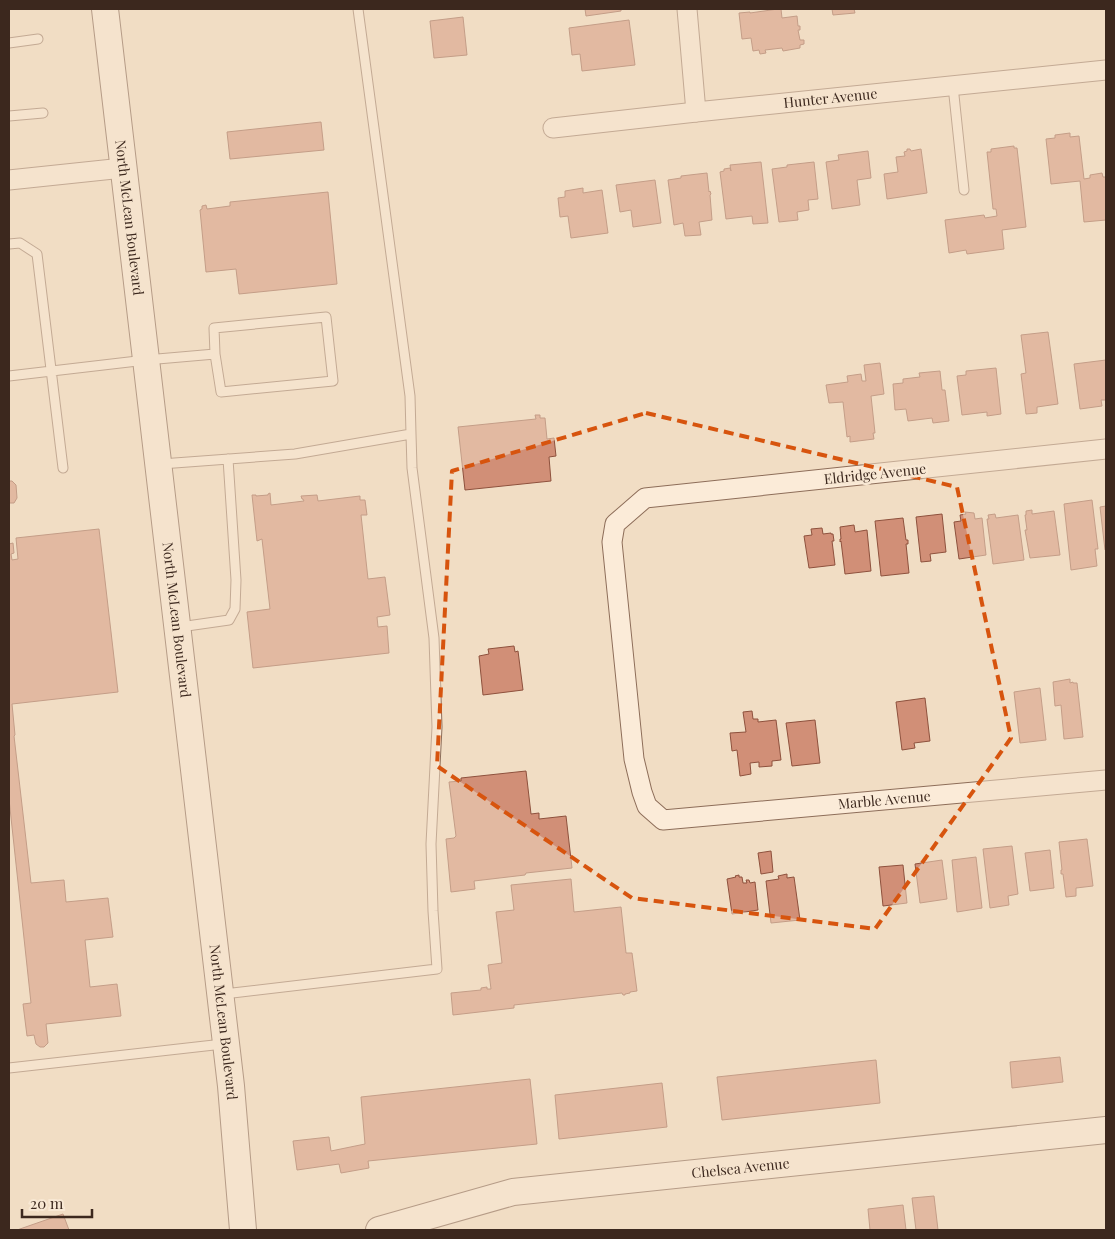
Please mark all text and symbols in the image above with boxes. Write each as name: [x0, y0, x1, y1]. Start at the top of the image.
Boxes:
street label: Hunter Avenue: [783, 83, 878, 112]
street label: North McLean Boulevard: [111, 139, 148, 296]
street label: Eldridge Avenue: [823, 459, 927, 488]
street label: North McLean Boulevard: [158, 541, 195, 699]
street label: Marble Avenue: [837, 786, 932, 813]
street label: North McLean Boulevard: [205, 943, 242, 1101]
street label: Chelsea Avenue: [690, 1153, 790, 1182]
scale bar: [22, 1186, 92, 1218]
text: 20 m: [30, 1193, 64, 1213]

